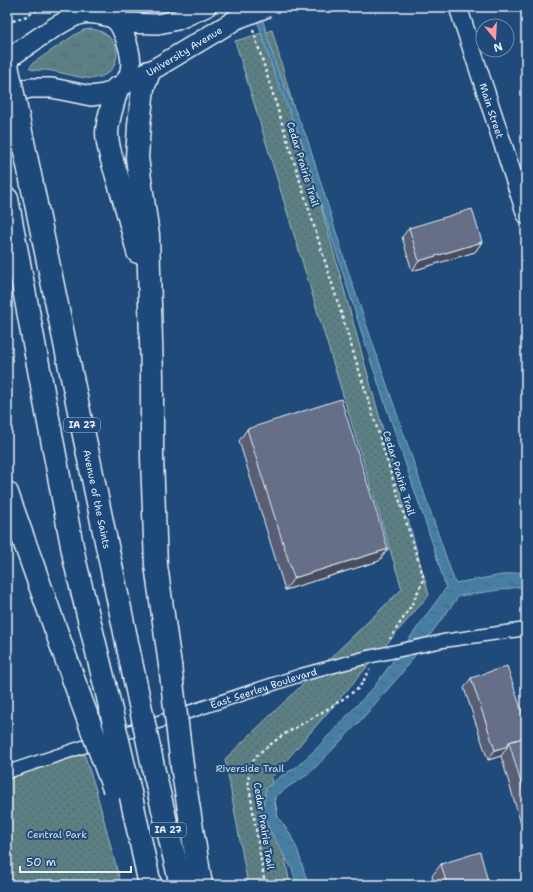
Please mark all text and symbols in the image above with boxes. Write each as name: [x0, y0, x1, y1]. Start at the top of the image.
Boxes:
north arrow: [475, 18, 515, 58]
street label: University Avenue: [144, 23, 225, 79]
text: N: [491, 39, 504, 56]
street label: Main Street: [477, 81, 507, 140]
street label: Cedar Prairie Trail: [284, 120, 322, 208]
road number: IA 27: [64, 418, 100, 432]
street label: Cedar Prairie Trail: [380, 429, 418, 517]
street label: Avenue of the Saints: [81, 448, 114, 550]
street label: East Seerley Boulevard: [208, 664, 319, 711]
park label: Riverside Trail: [216, 762, 284, 775]
street label: Cedar Prairie Trail: [251, 782, 277, 870]
road number: IA 27: [150, 823, 186, 837]
park label: Central Park: [27, 828, 87, 841]
scale bar: [20, 848, 131, 874]
text: 50 m: [26, 854, 56, 870]

